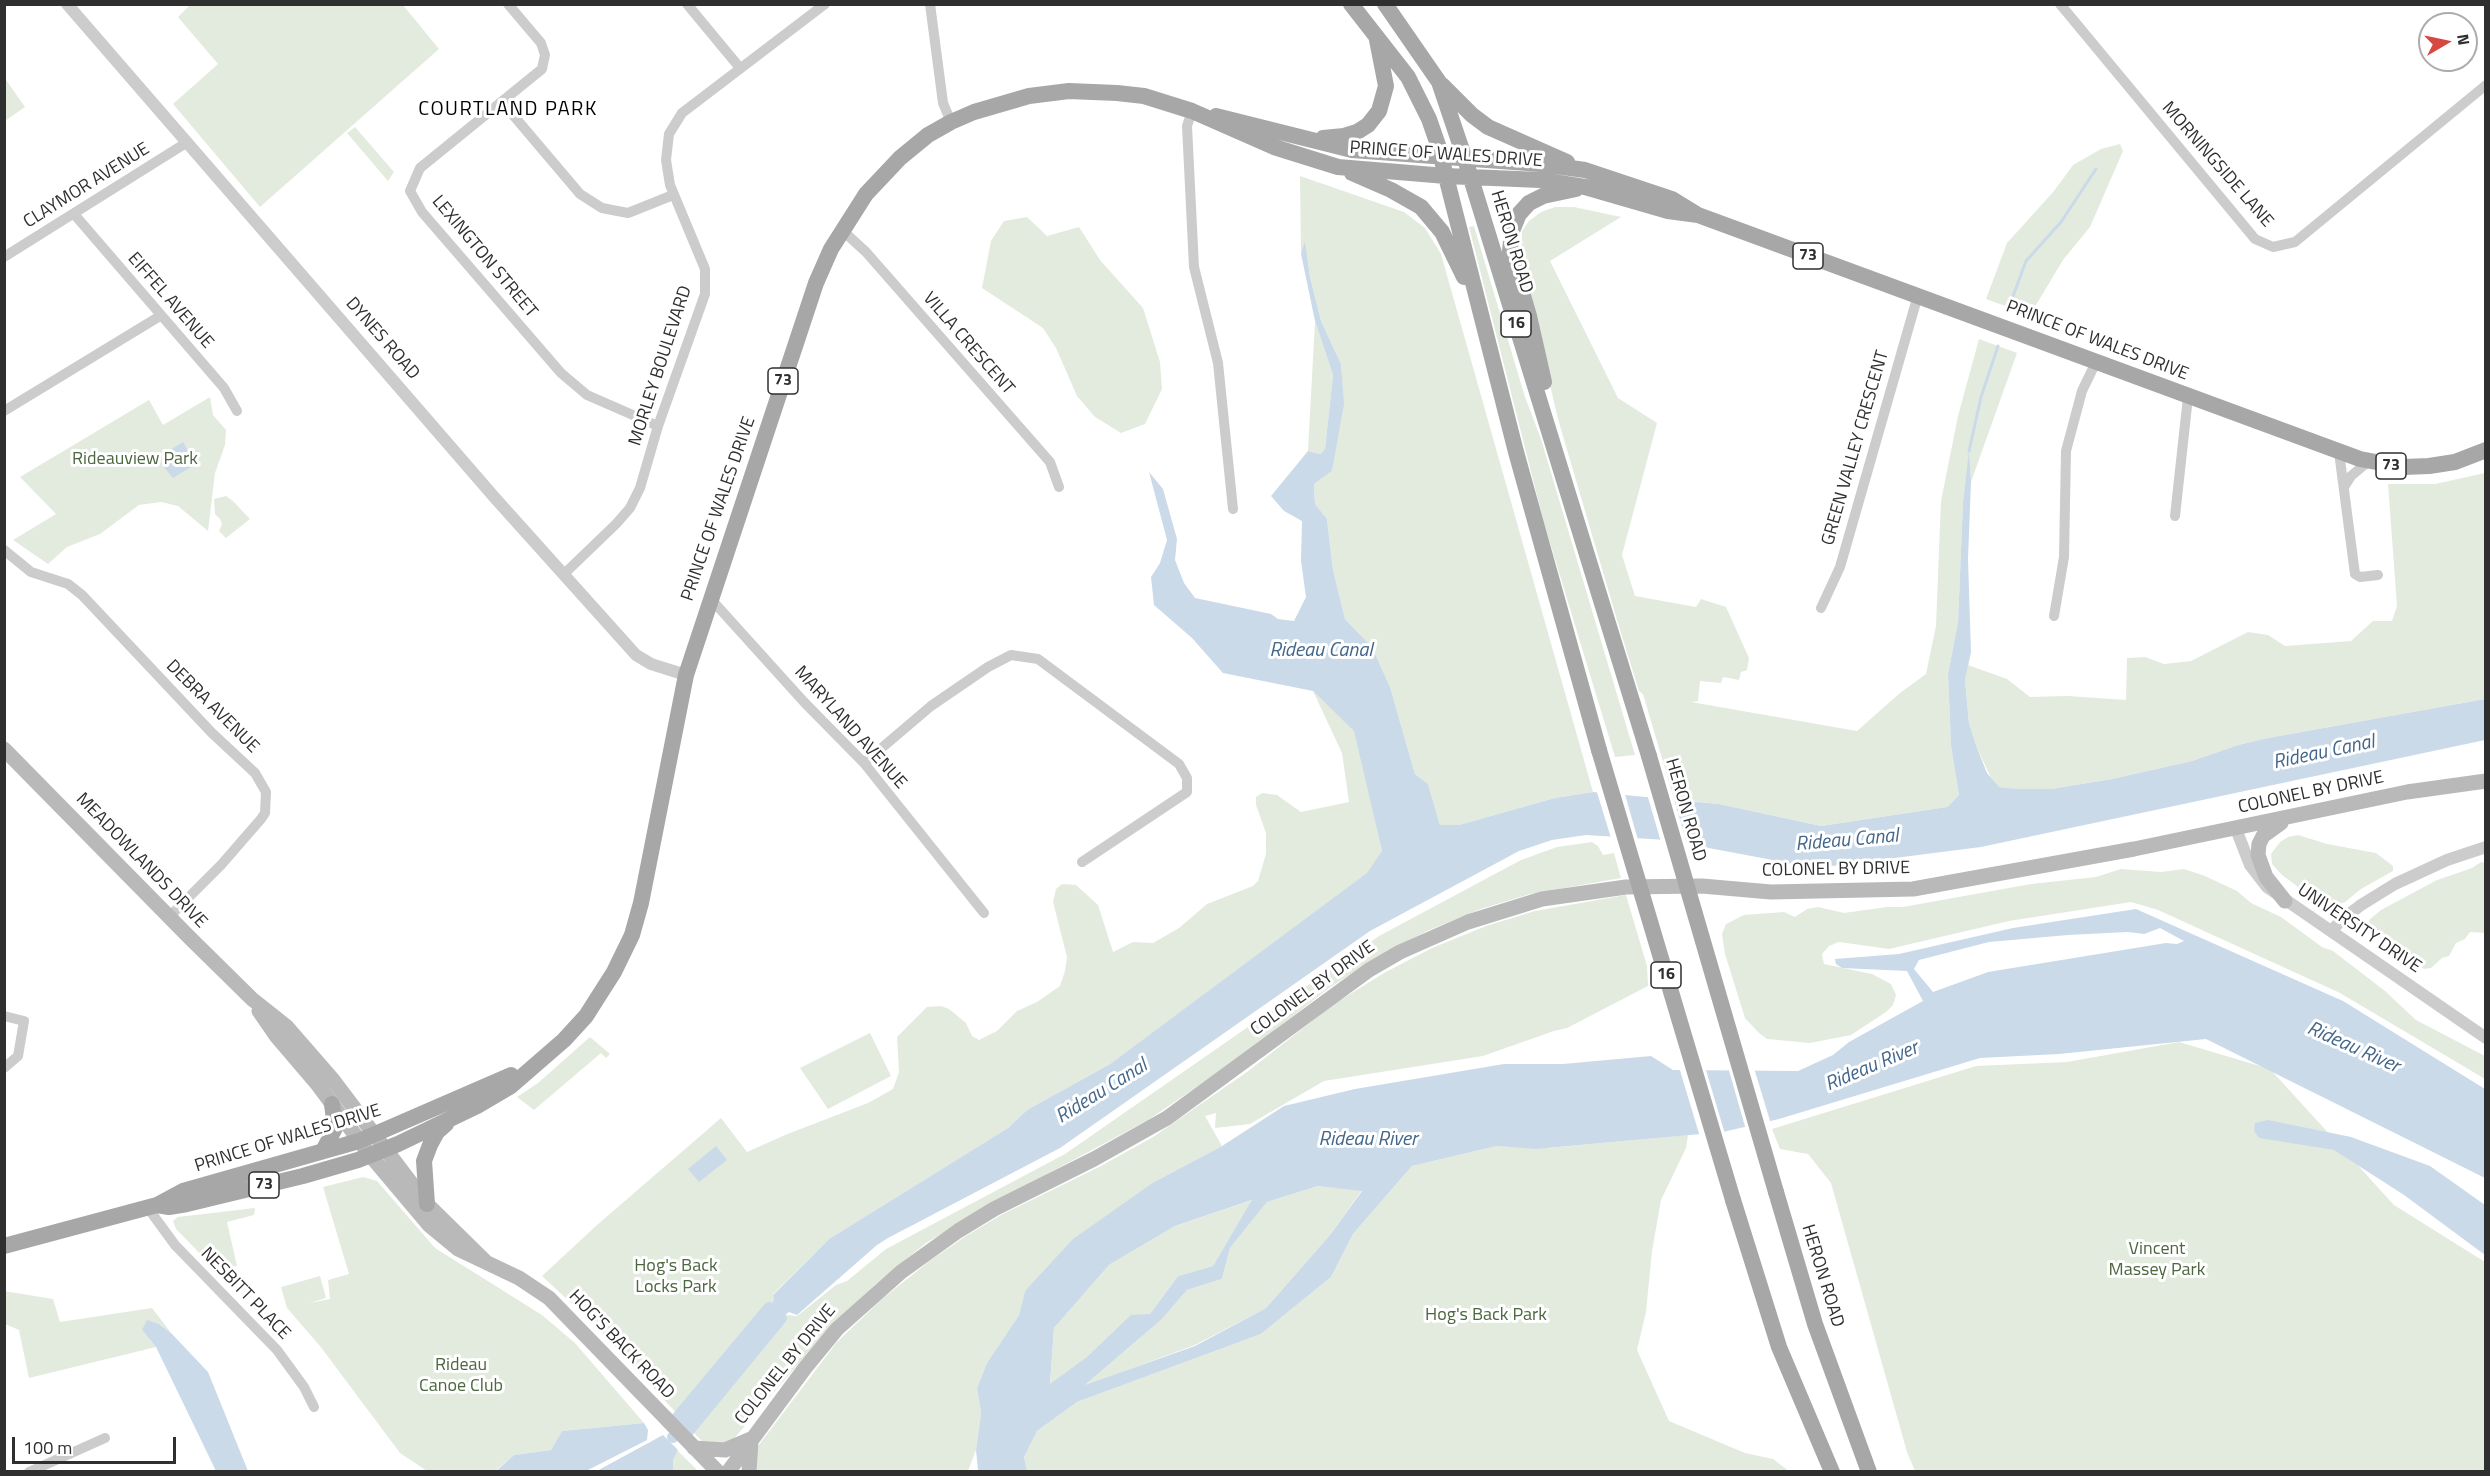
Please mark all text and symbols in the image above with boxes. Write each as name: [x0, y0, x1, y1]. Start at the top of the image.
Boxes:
north arrow: [2418, 12, 2478, 72]
text: N: [2451, 32, 2477, 47]
district label: COURTLAND PARK: [418, 98, 598, 122]
street label: MORNINGSIDE LANE: [2157, 98, 2277, 232]
street label: PRINCE OF WALES DRIVE: [1349, 137, 1543, 173]
street label: CLAYMOR AVENUE: [20, 139, 154, 233]
street label: HERON ROAD: [1485, 188, 1537, 296]
street label: LEXINGTON STREET: [427, 191, 541, 323]
road number: 73: [1793, 243, 1823, 269]
street label: EIFFEL AVENUE: [122, 249, 218, 353]
street label: MORLEY BOULEVARD: [625, 283, 697, 449]
street label: VILLA CRESCENT: [918, 288, 1018, 400]
street label: DYNES ROAD: [341, 294, 423, 384]
street label: PRINCE OF WALES DRIVE: [2003, 296, 2191, 386]
road number: 16: [1501, 311, 1531, 337]
street label: GREEN VALLEY CRESCENT: [1818, 348, 1894, 548]
road number: 73: [768, 368, 798, 394]
street label: PRINCE OF WALES DRIVE: [677, 414, 761, 604]
park label: Rideauview Park: [72, 449, 198, 471]
road number: 73: [2376, 453, 2406, 479]
water label: Rideau Canal: [1269, 639, 1373, 663]
street label: DEBRA AVENUE: [161, 656, 263, 758]
street label: MARYLAND AVENUE: [789, 662, 911, 794]
water label: Rideau Canal: [2271, 731, 2377, 775]
street label: HERON ROAD: [1660, 756, 1710, 864]
street label: COLONEL BY DRIVE: [2236, 767, 2386, 819]
street label: MEADOWLANDS DRIVE: [71, 789, 211, 933]
water label: Rideau Canal: [1795, 825, 1899, 857]
street label: COLONEL BY DRIVE: [1762, 858, 1910, 882]
street label: UNIVERSITY DRIVE: [2293, 880, 2425, 978]
street label: COLONEL BY DRIVE: [1247, 937, 1379, 1041]
road number: 16: [1651, 962, 1681, 988]
water label: Rideau River: [2303, 1017, 2403, 1079]
water label: Rideau River: [1822, 1037, 1922, 1097]
water label: Rideau Canal: [1052, 1054, 1152, 1130]
street label: PRINCE OF WALES DRIVE: [192, 1100, 384, 1178]
water label: Rideau River: [1319, 1128, 1417, 1152]
road number: 73: [249, 1172, 279, 1198]
street label: HERON ROAD: [1796, 1222, 1848, 1330]
park label: Vincent Massey Park: [2109, 1239, 2205, 1282]
street label: NESBITT PLACE: [196, 1243, 294, 1345]
park label: Hog's Back Locks Park: [634, 1256, 718, 1298]
street label: HOG'S BACK ROAD: [564, 1286, 678, 1404]
street label: COLONEL BY DRIVE: [731, 1301, 841, 1429]
park label: Hog's Back Park: [1425, 1305, 1547, 1327]
park label: Rideau Canoe Club: [419, 1355, 503, 1398]
scale bar: [15, 1425, 178, 1463]
text: 100 m: [23, 1434, 72, 1461]

